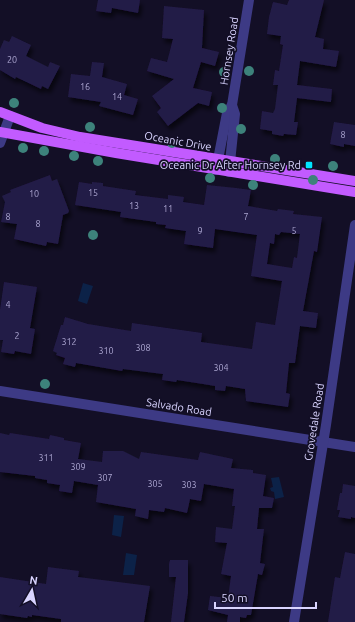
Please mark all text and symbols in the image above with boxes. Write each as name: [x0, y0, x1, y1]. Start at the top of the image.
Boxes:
street label: Hornsey Road: [218, 16, 240, 86]
house number: 20: [7, 55, 17, 65]
house number: 16: [80, 82, 90, 92]
house number: 14: [112, 92, 122, 102]
street label: Oceanic Drive: [144, 129, 212, 153]
house number: 8: [340, 130, 346, 140]
place label: Oceanic Dr After Hornsey Rd: [160, 159, 301, 171]
marker: Oceanic Dr After Hornsey Rd: [304, 160, 314, 170]
house number: 15: [88, 188, 98, 198]
house number: 10: [29, 189, 39, 199]
house number: 13: [129, 201, 139, 211]
house number: 11: [163, 204, 173, 214]
house number: 8: [5, 212, 11, 222]
house number: 7: [243, 212, 249, 222]
house number: 8: [35, 219, 41, 229]
house number: 9: [197, 226, 203, 236]
house number: 5: [291, 226, 297, 236]
house number: 4: [5, 300, 11, 310]
house number: 2: [14, 331, 20, 341]
house number: 312: [61, 337, 77, 347]
house number: 308: [135, 343, 151, 353]
house number: 310: [98, 346, 114, 356]
house number: 304: [213, 363, 229, 373]
street label: Grovedale Road: [302, 382, 326, 462]
street label: Salvado Road: [145, 396, 213, 418]
house number: 311: [38, 453, 54, 463]
house number: 309: [70, 462, 86, 472]
house number: 307: [97, 473, 113, 483]
house number: 305: [147, 479, 163, 489]
house number: 303: [181, 480, 197, 490]
north arrow: [12, 570, 52, 610]
text: N: [29, 574, 39, 587]
scale bar: [215, 584, 316, 610]
text: 50 m: [221, 591, 248, 604]

